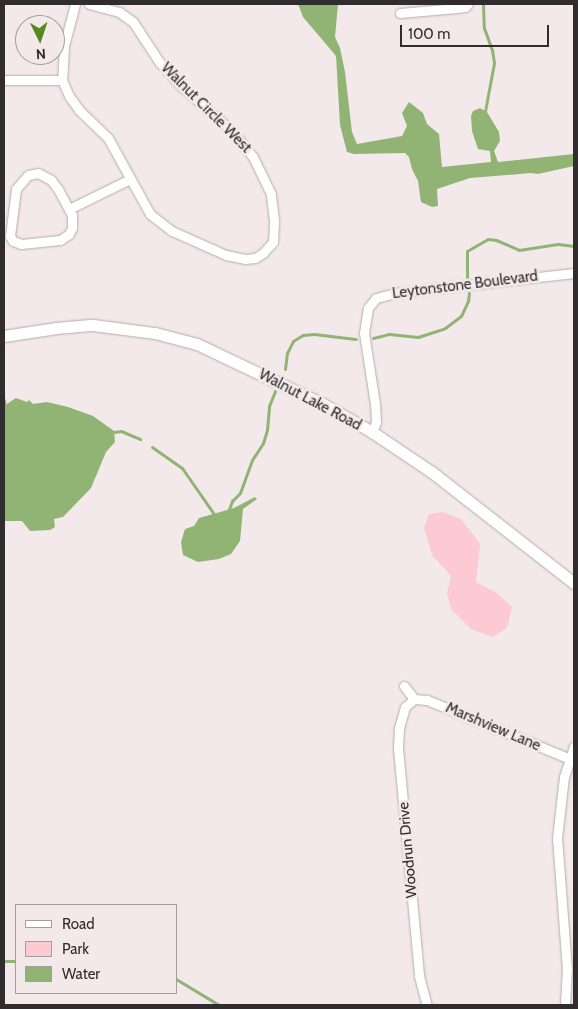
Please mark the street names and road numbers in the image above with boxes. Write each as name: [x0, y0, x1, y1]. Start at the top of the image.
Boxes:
street label: Walnut Circle West: [157, 59, 255, 157]
street label: Leytonstone Boulevard: [391, 267, 539, 303]
street label: Walnut Lake Road: [256, 365, 364, 435]
street label: Marshview Lane: [443, 699, 543, 755]
street label: Woodrun Drive: [395, 801, 421, 899]

